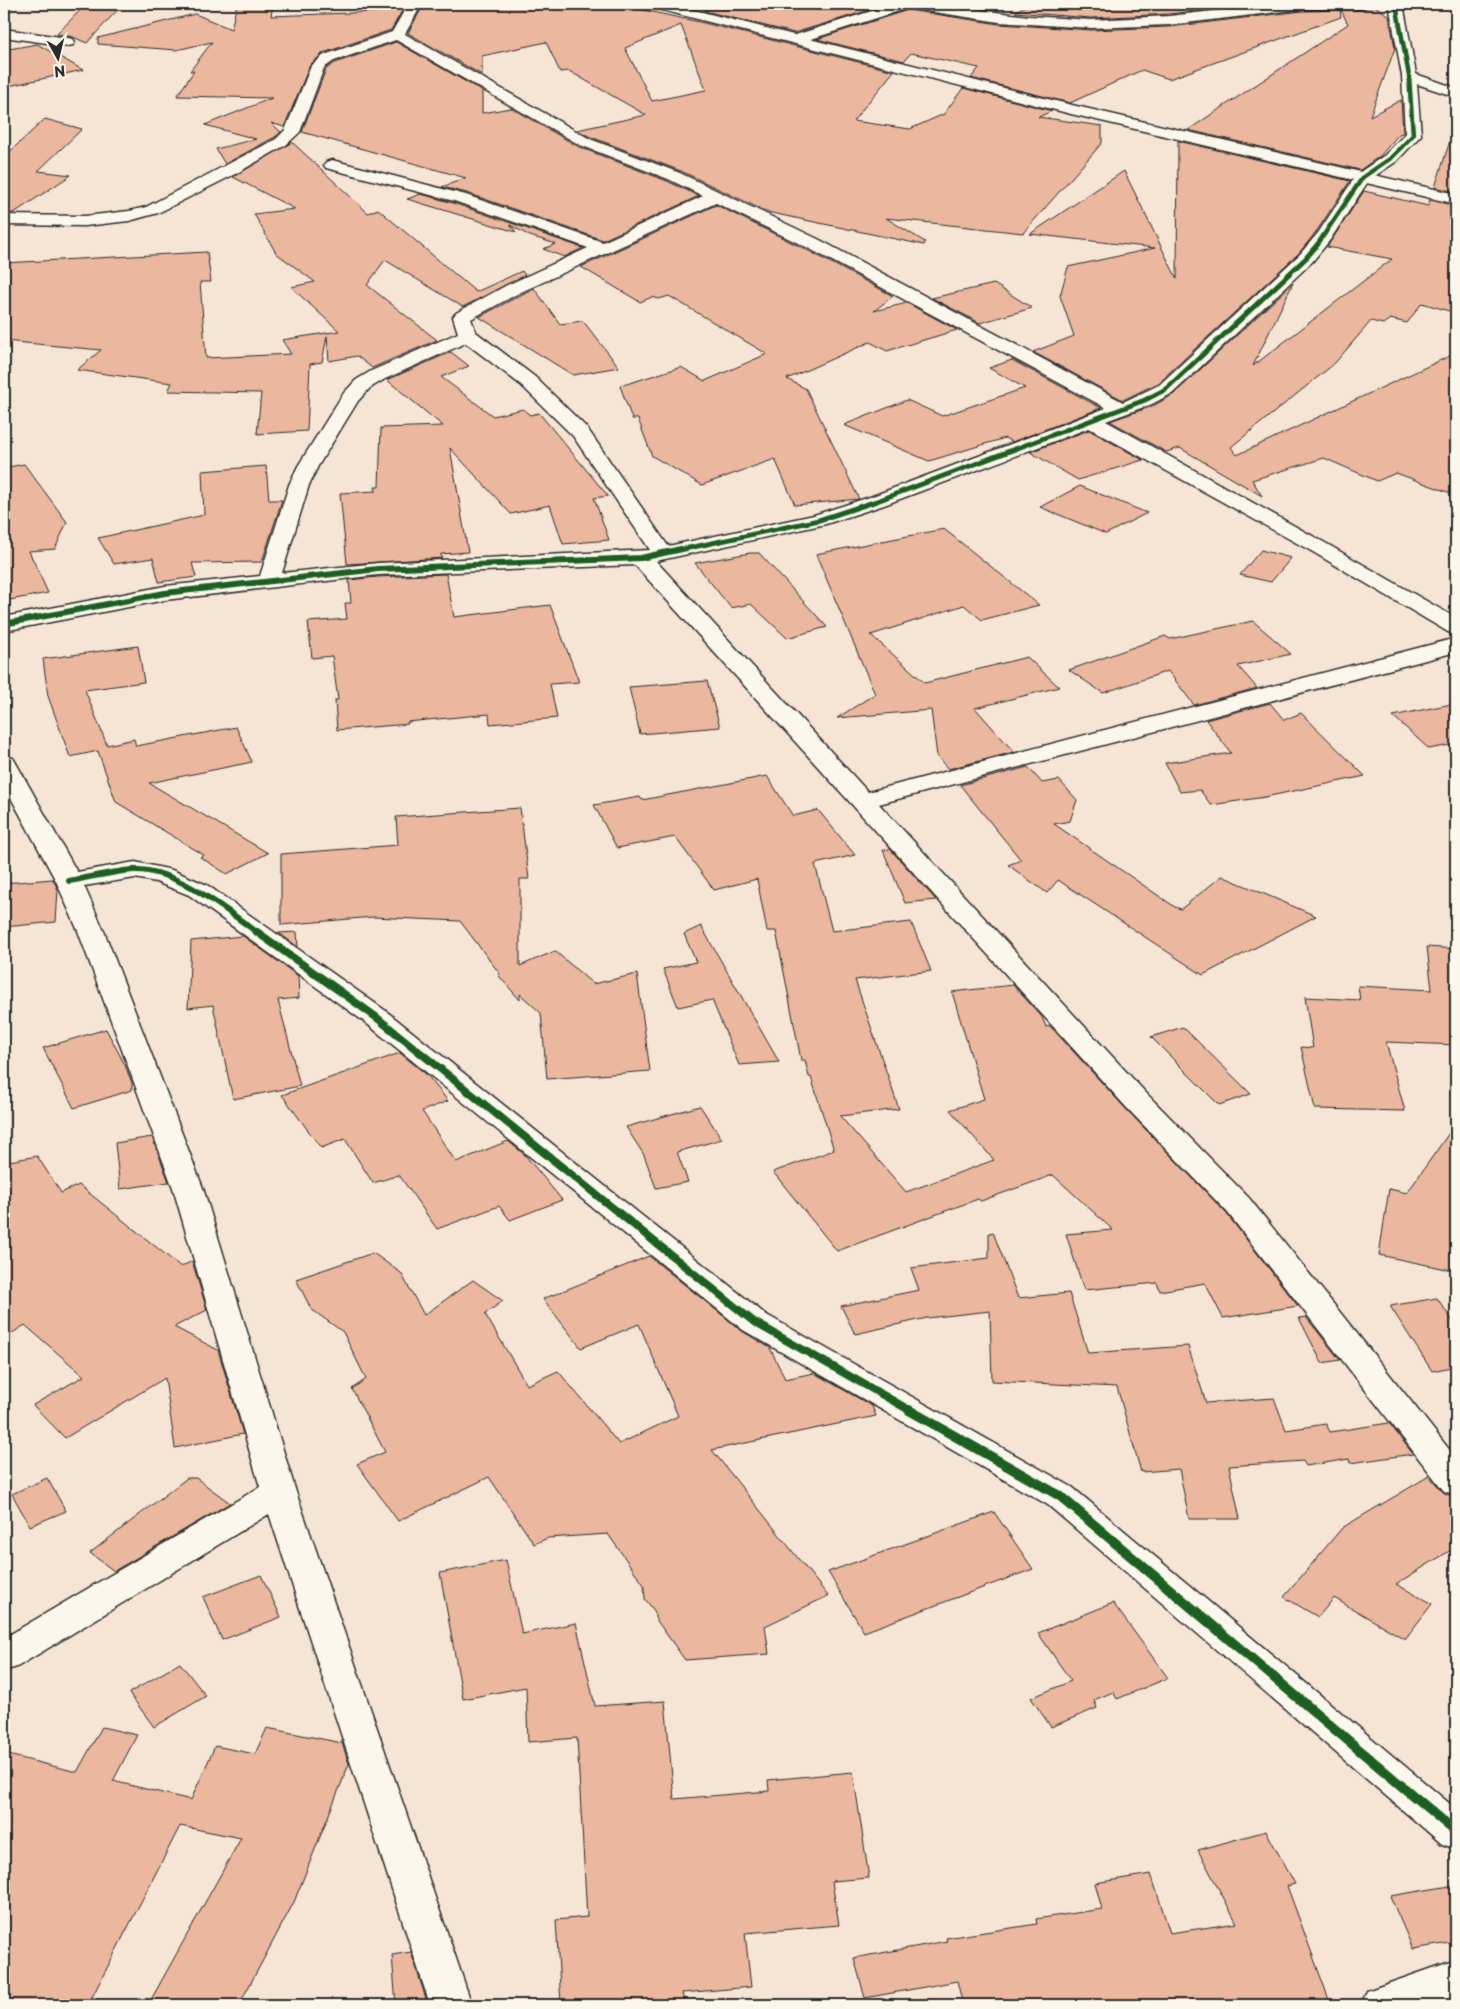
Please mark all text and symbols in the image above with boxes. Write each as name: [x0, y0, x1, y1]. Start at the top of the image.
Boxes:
north arrow: [32, 32, 82, 82]
text: N: [53, 60, 67, 83]

